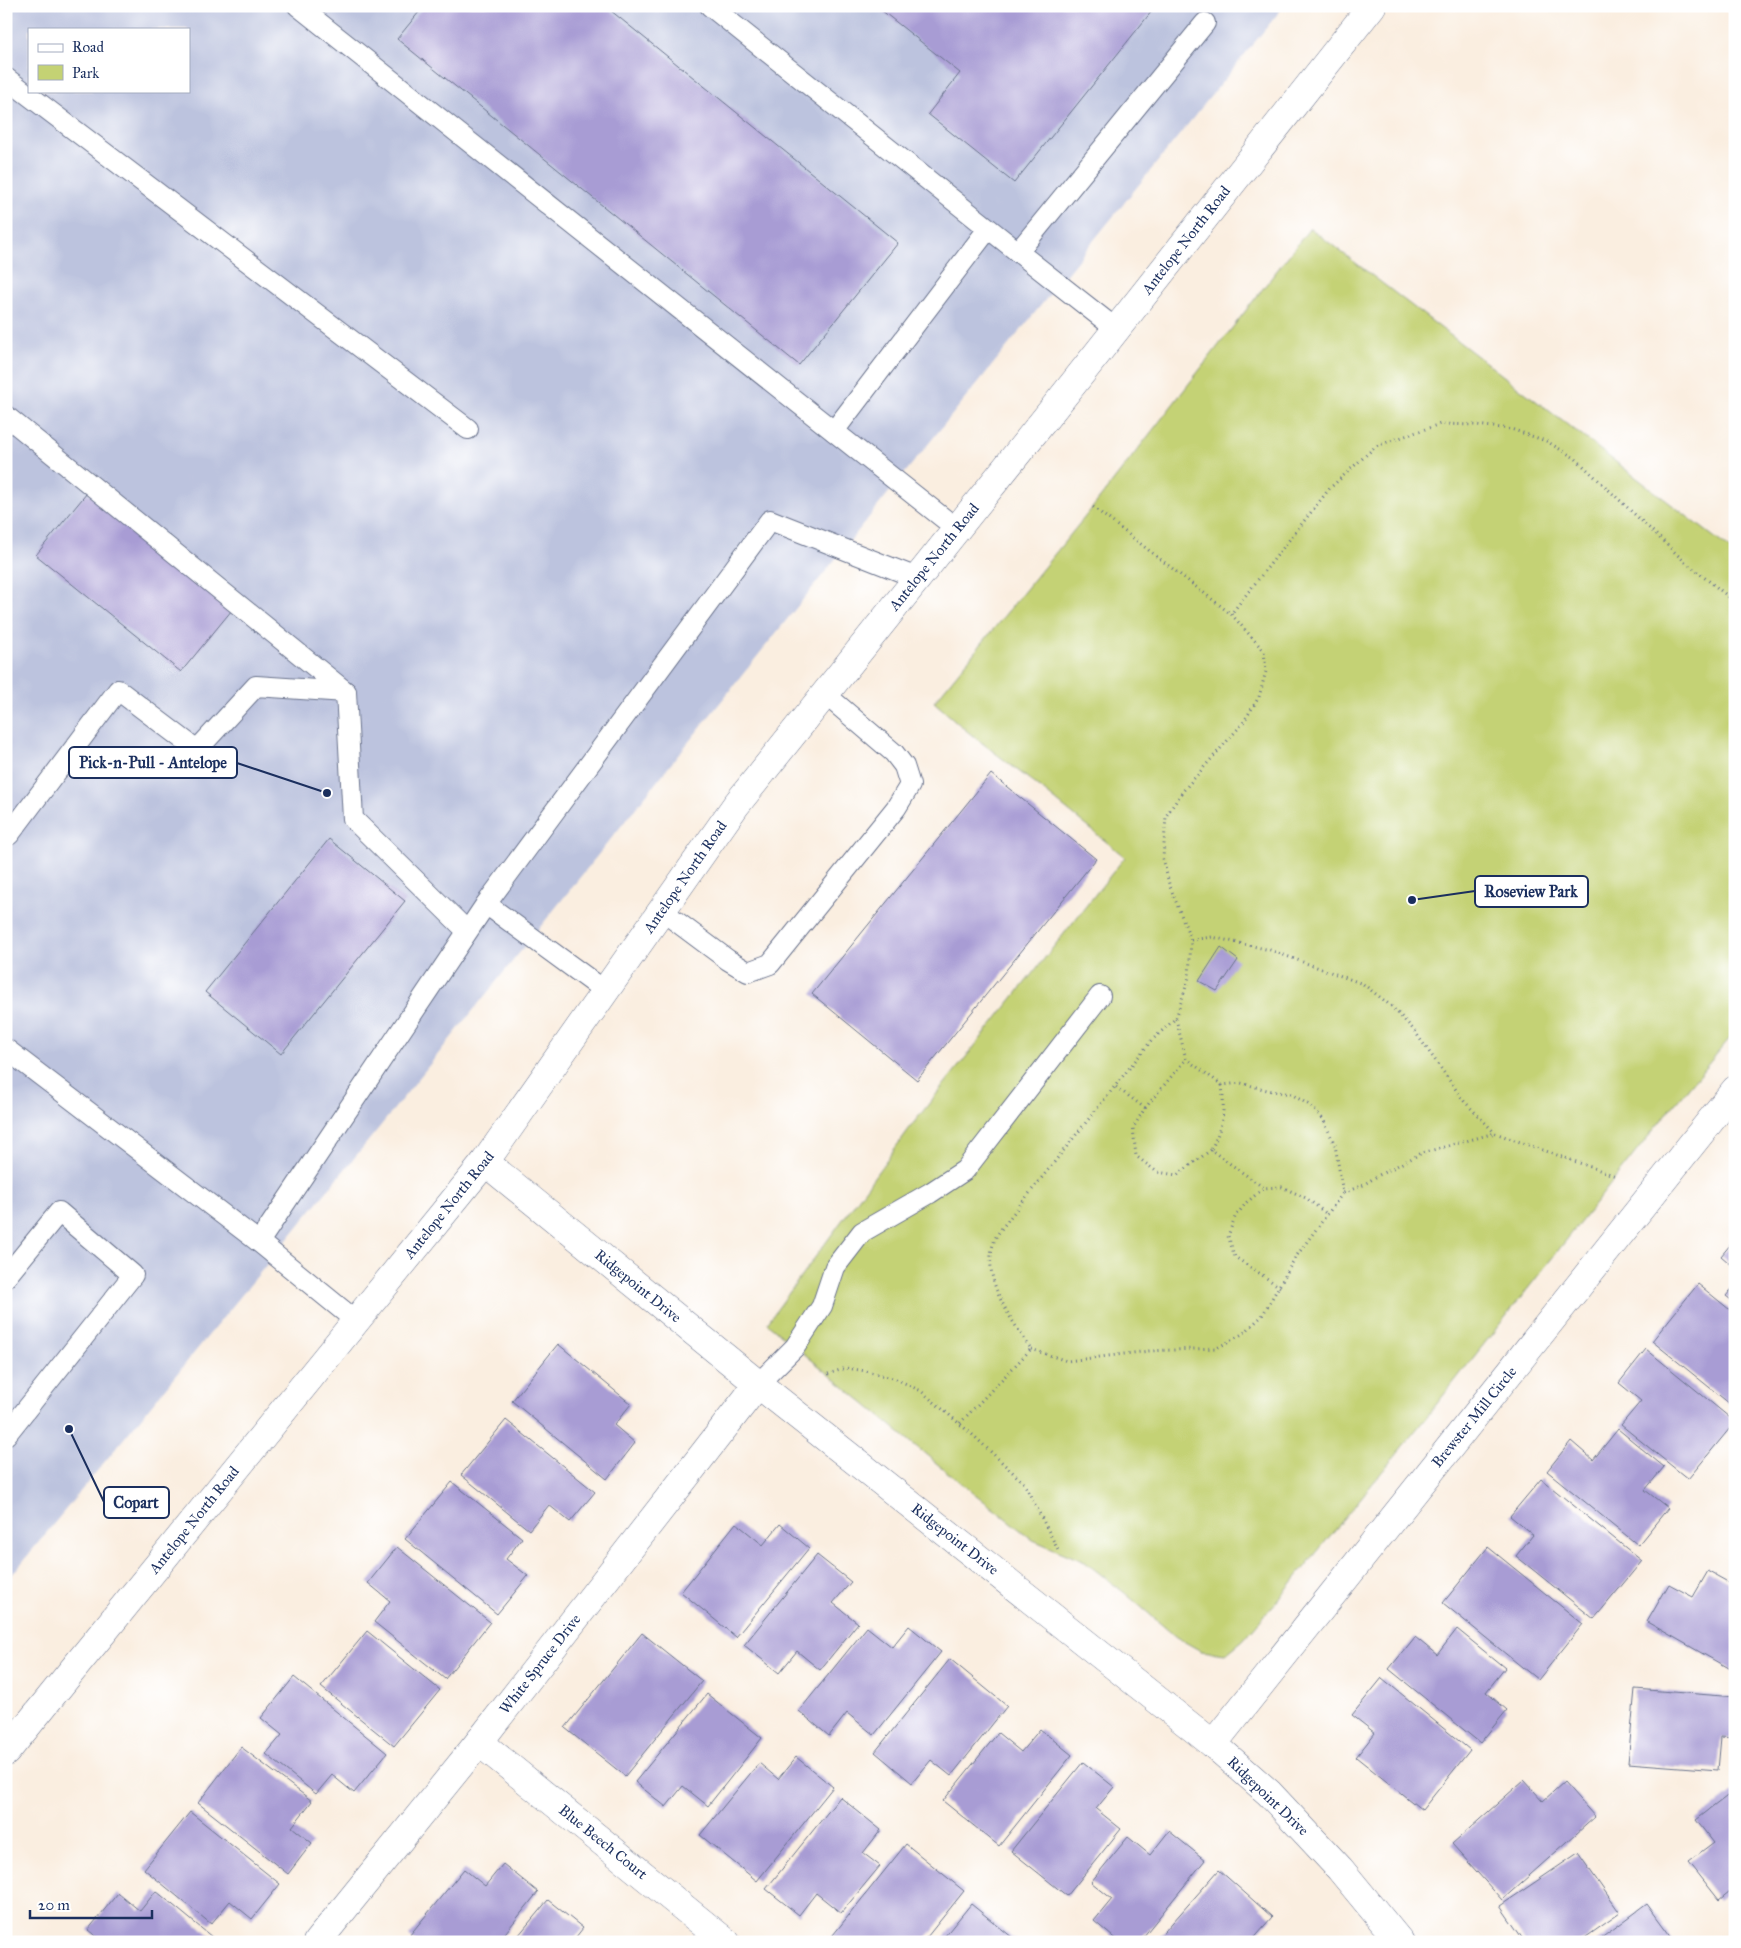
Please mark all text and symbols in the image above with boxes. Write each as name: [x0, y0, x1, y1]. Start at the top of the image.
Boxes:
legend: [28, 28, 190, 92]
text: Road: [72, 38, 104, 56]
text: Park: [72, 64, 99, 82]
street label: Antelope North Road: [1137, 182, 1234, 299]
street label: Antelope North Road: [885, 499, 983, 615]
callout: Pick-n-Pull - Antelope: [69, 747, 237, 778]
text: Pick-n-Pull - Antelope: [79, 753, 227, 773]
street label: Antelope North Road: [639, 817, 731, 937]
callout: Roseview Park: [1475, 876, 1588, 907]
text: Roseview Park: [1484, 882, 1578, 901]
street label: Antelope North Road: [400, 1147, 498, 1263]
street label: Ridgepoint Drive: [591, 1246, 685, 1326]
street label: Brewster Mill Circle: [1428, 1363, 1520, 1471]
street label: Antelope North Road: [145, 1462, 243, 1578]
callout: Copart: [104, 1487, 169, 1518]
text: Copart: [113, 1493, 159, 1513]
street label: Ridgepoint Drive: [908, 1499, 1002, 1579]
street label: White Spruce Drive: [495, 1610, 585, 1718]
street label: Ridgepoint Drive: [1224, 1753, 1312, 1839]
street label: Blue Beech Court: [555, 1801, 651, 1884]
scale bar: [30, 1888, 152, 1920]
text: 20 m: [38, 1896, 70, 1914]

